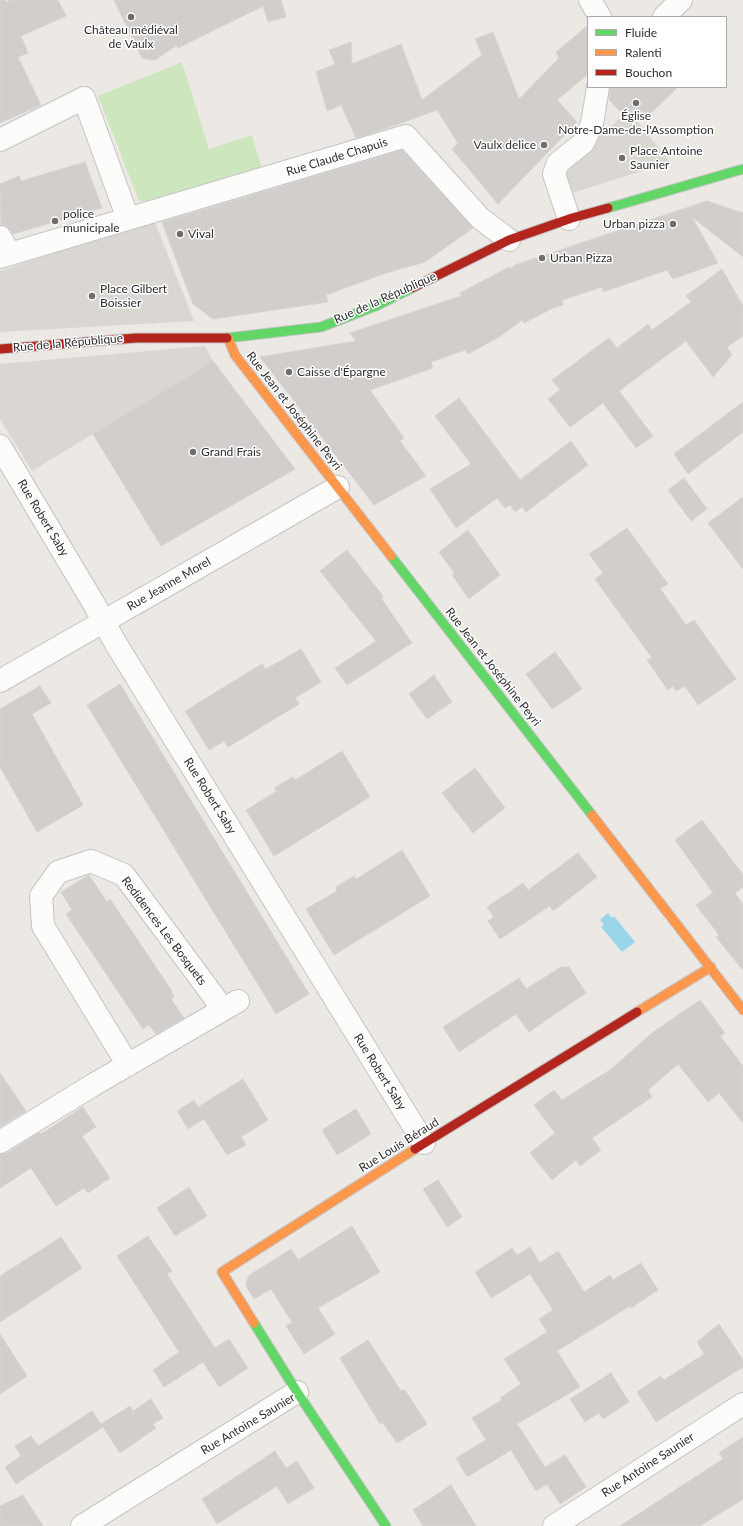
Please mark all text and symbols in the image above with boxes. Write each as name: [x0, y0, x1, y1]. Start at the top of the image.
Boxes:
marker: Château médiéval de Vaulx: [126, 12, 136, 22]
legend: [587, 16, 727, 88]
place label: Château médiéval de Vaulx: [84, 23, 178, 51]
text: Fluide: [625, 25, 657, 40]
text: Ralenti: [625, 45, 662, 60]
text: Bouchon: [625, 65, 672, 80]
marker: Église Notre-Dame-de-l'Assomption: [631, 98, 641, 108]
place label: Église Notre-Dame-de-l'Assomption: [558, 109, 714, 137]
street label: Rue Claude Chapuis: [285, 135, 389, 179]
place label: Vaulx delice: [473, 138, 536, 152]
marker: Vaulx delice: [539, 140, 549, 150]
place label: Place Antoine Saunier: [630, 144, 703, 172]
marker: Place Antoine Saunier: [617, 153, 627, 163]
place label: police municipale: [63, 207, 120, 235]
marker: police municipale: [50, 216, 60, 226]
place label: Urban pizza: [603, 217, 665, 231]
marker: Urban pizza: [668, 219, 678, 229]
place label: Vival: [188, 227, 214, 241]
marker: Vival: [175, 229, 185, 239]
place label: Urban Pizza: [550, 251, 612, 265]
marker: Urban Pizza: [537, 253, 547, 263]
street label: Rue de la République: [332, 269, 438, 327]
place label: Place Gilbert Boissier: [100, 282, 167, 310]
marker: Place Gilbert Boissier: [87, 291, 97, 301]
street label: Rue de la République: [12, 331, 124, 355]
street label: Rue Jean et Joséphine Peyri: [243, 349, 345, 473]
place label: Caisse d'Épargne: [297, 365, 386, 379]
marker: Caisse d'Épargne: [284, 367, 294, 377]
place label: Grand Frais: [201, 445, 261, 459]
marker: Grand Frais: [188, 447, 198, 457]
street label: Rue Robert Saby: [14, 477, 72, 559]
street label: Rue Jeanne Morel: [125, 554, 213, 614]
street label: Rue Jean et Joséphine Peyri: [442, 605, 544, 729]
street label: Rue Robert Saby: [181, 755, 239, 837]
street label: Redidences Les Bosquets: [118, 874, 210, 988]
street label: Rue Robert Saby: [351, 1031, 409, 1113]
street label: Rue Louis Béraud: [356, 1115, 442, 1175]
street label: Rue Antoine Saunier: [198, 1390, 298, 1458]
street label: Rue Antoine Saunier: [599, 1430, 697, 1500]

